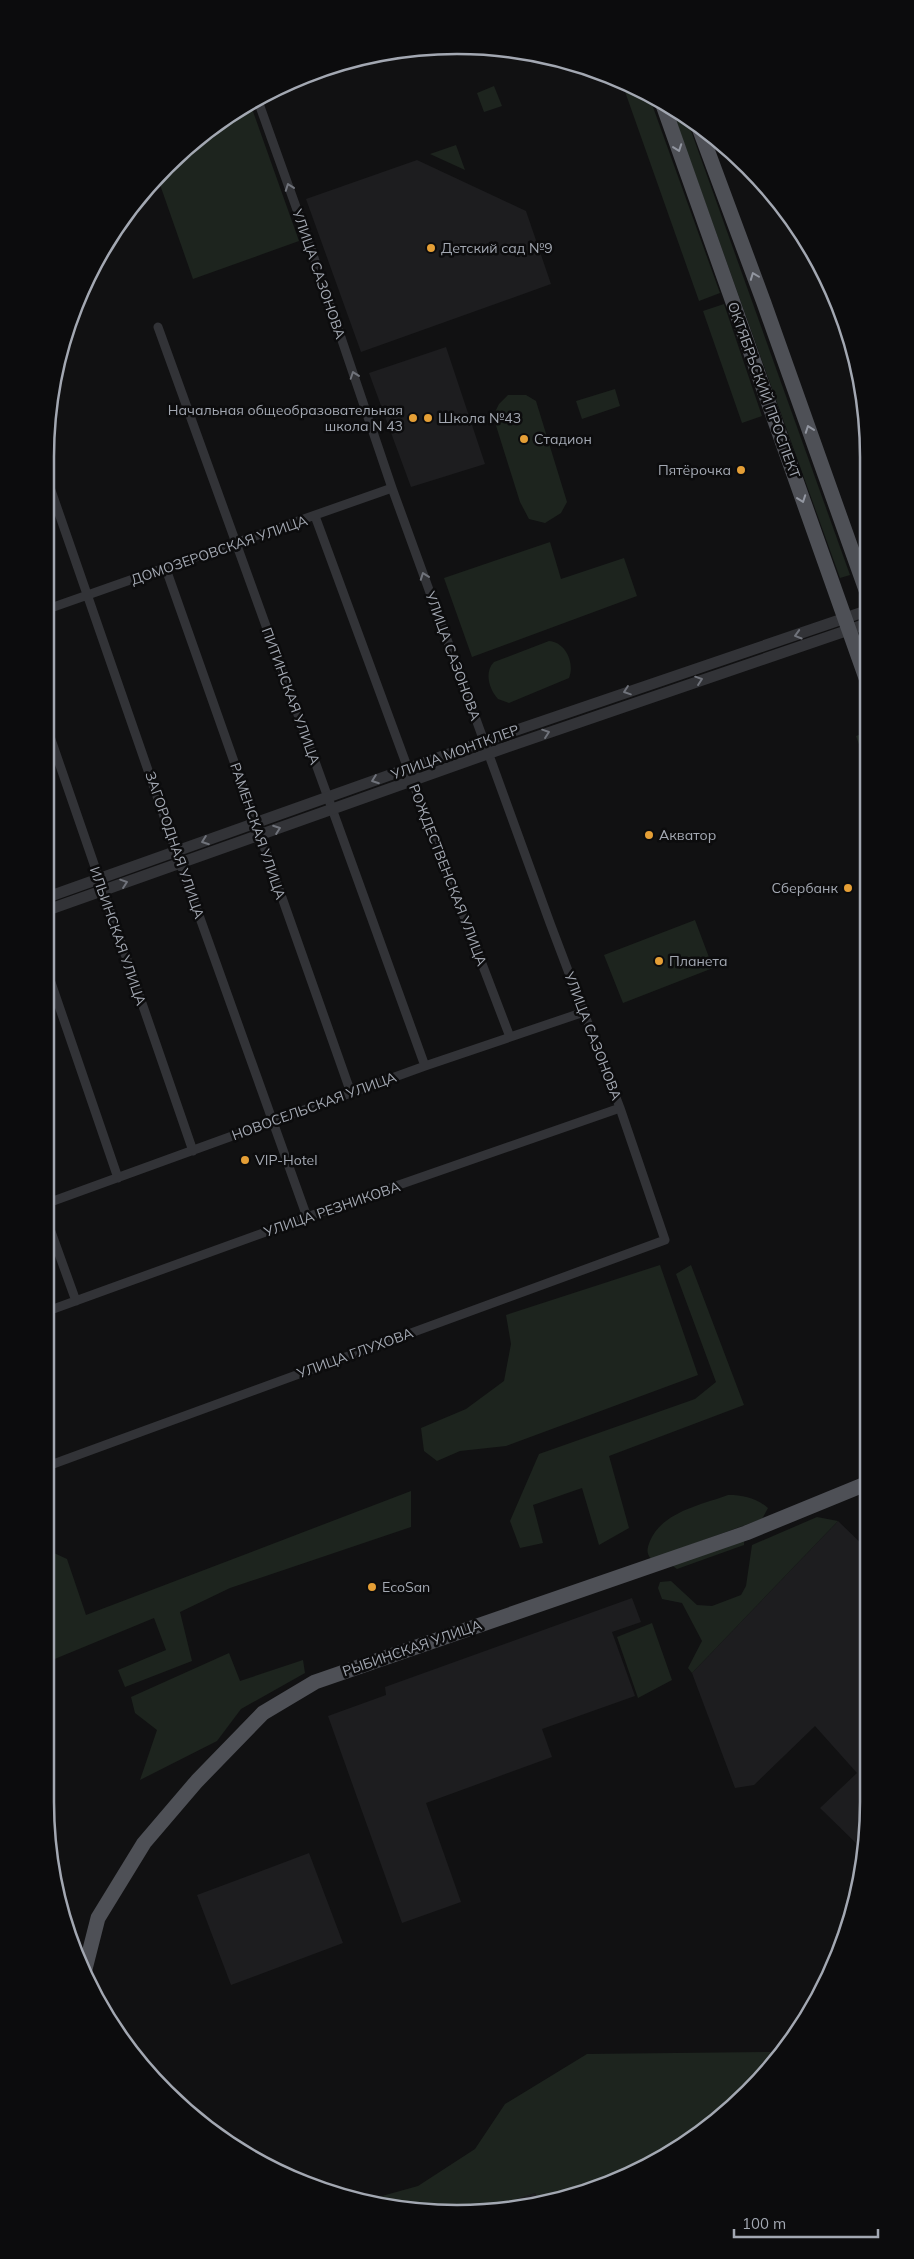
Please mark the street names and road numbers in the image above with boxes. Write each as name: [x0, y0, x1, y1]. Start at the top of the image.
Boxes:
street label: УЛИЦА САЗОНОВА: [288, 206, 350, 342]
street label: ОКТЯБРЬСКИЙ ПРОСПЕКТ: [724, 299, 804, 481]
street label: ДОМОЗЕРОВСКАЯ УЛИЦА: [128, 511, 310, 589]
street label: УЛИЦА САЗОНОВА: [421, 588, 485, 724]
street label: ПИТИНСКАЯ УЛИЦА: [258, 625, 324, 768]
street label: УЛИЦА МОНТКЛЕР: [388, 720, 521, 784]
street label: РАМЕНСКАЯ УЛИЦА: [226, 760, 290, 902]
street label: ЗАГОРОДНАЯ УЛИЦА: [141, 769, 209, 922]
street label: РОЖДЕСТВЕНСКАЯ УЛИЦА: [405, 781, 491, 969]
street label: ИЛЬИНСКАЯ УЛИЦА: [86, 864, 150, 1009]
street label: УЛИЦА САЗОНОВА: [560, 968, 626, 1104]
street label: НОВОСЕЛЬСКАЯ УЛИЦА: [229, 1068, 399, 1144]
street label: УЛИЦА РЕЗНИКОВА: [261, 1177, 403, 1241]
street label: УЛИЦА ГЛУХОВА: [294, 1323, 416, 1383]
street label: РЫБИНСКАЯ УЛИЦА: [340, 1615, 485, 1680]

